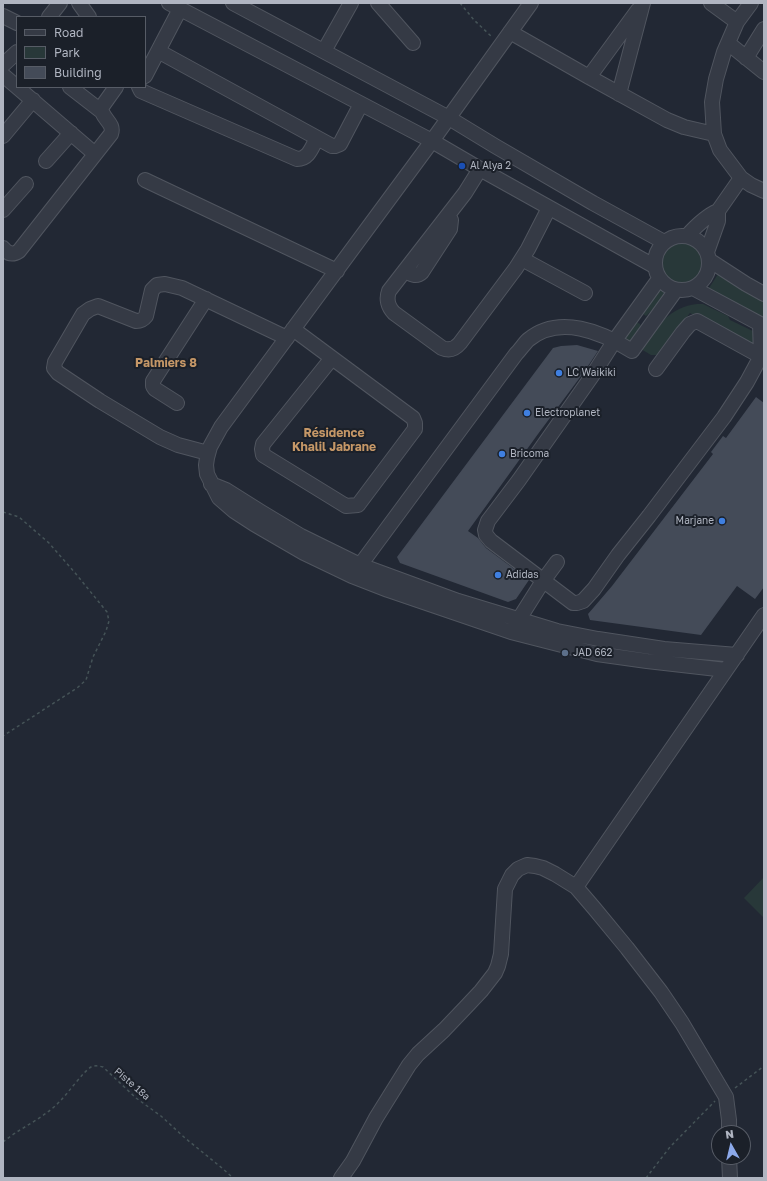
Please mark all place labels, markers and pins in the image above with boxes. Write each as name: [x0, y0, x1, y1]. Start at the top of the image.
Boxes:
place label: Al Alya 2: [470, 160, 511, 172]
marker: Al Alya 2: [457, 161, 467, 171]
place label: LC Waikiki: [567, 367, 616, 379]
marker: LC Waikiki: [554, 368, 564, 378]
place label: Electroplanet: [535, 407, 600, 419]
marker: Electroplanet: [522, 408, 532, 418]
place label: Bricoma: [510, 448, 549, 460]
marker: Bricoma: [497, 449, 507, 459]
place label: Marjane: [676, 515, 714, 527]
marker: Marjane: [717, 516, 727, 526]
place label: Adidas: [506, 569, 539, 581]
marker: Adidas: [493, 570, 503, 580]
place label: JAD 662: [573, 647, 612, 659]
marker: JAD 662: [560, 648, 570, 658]

